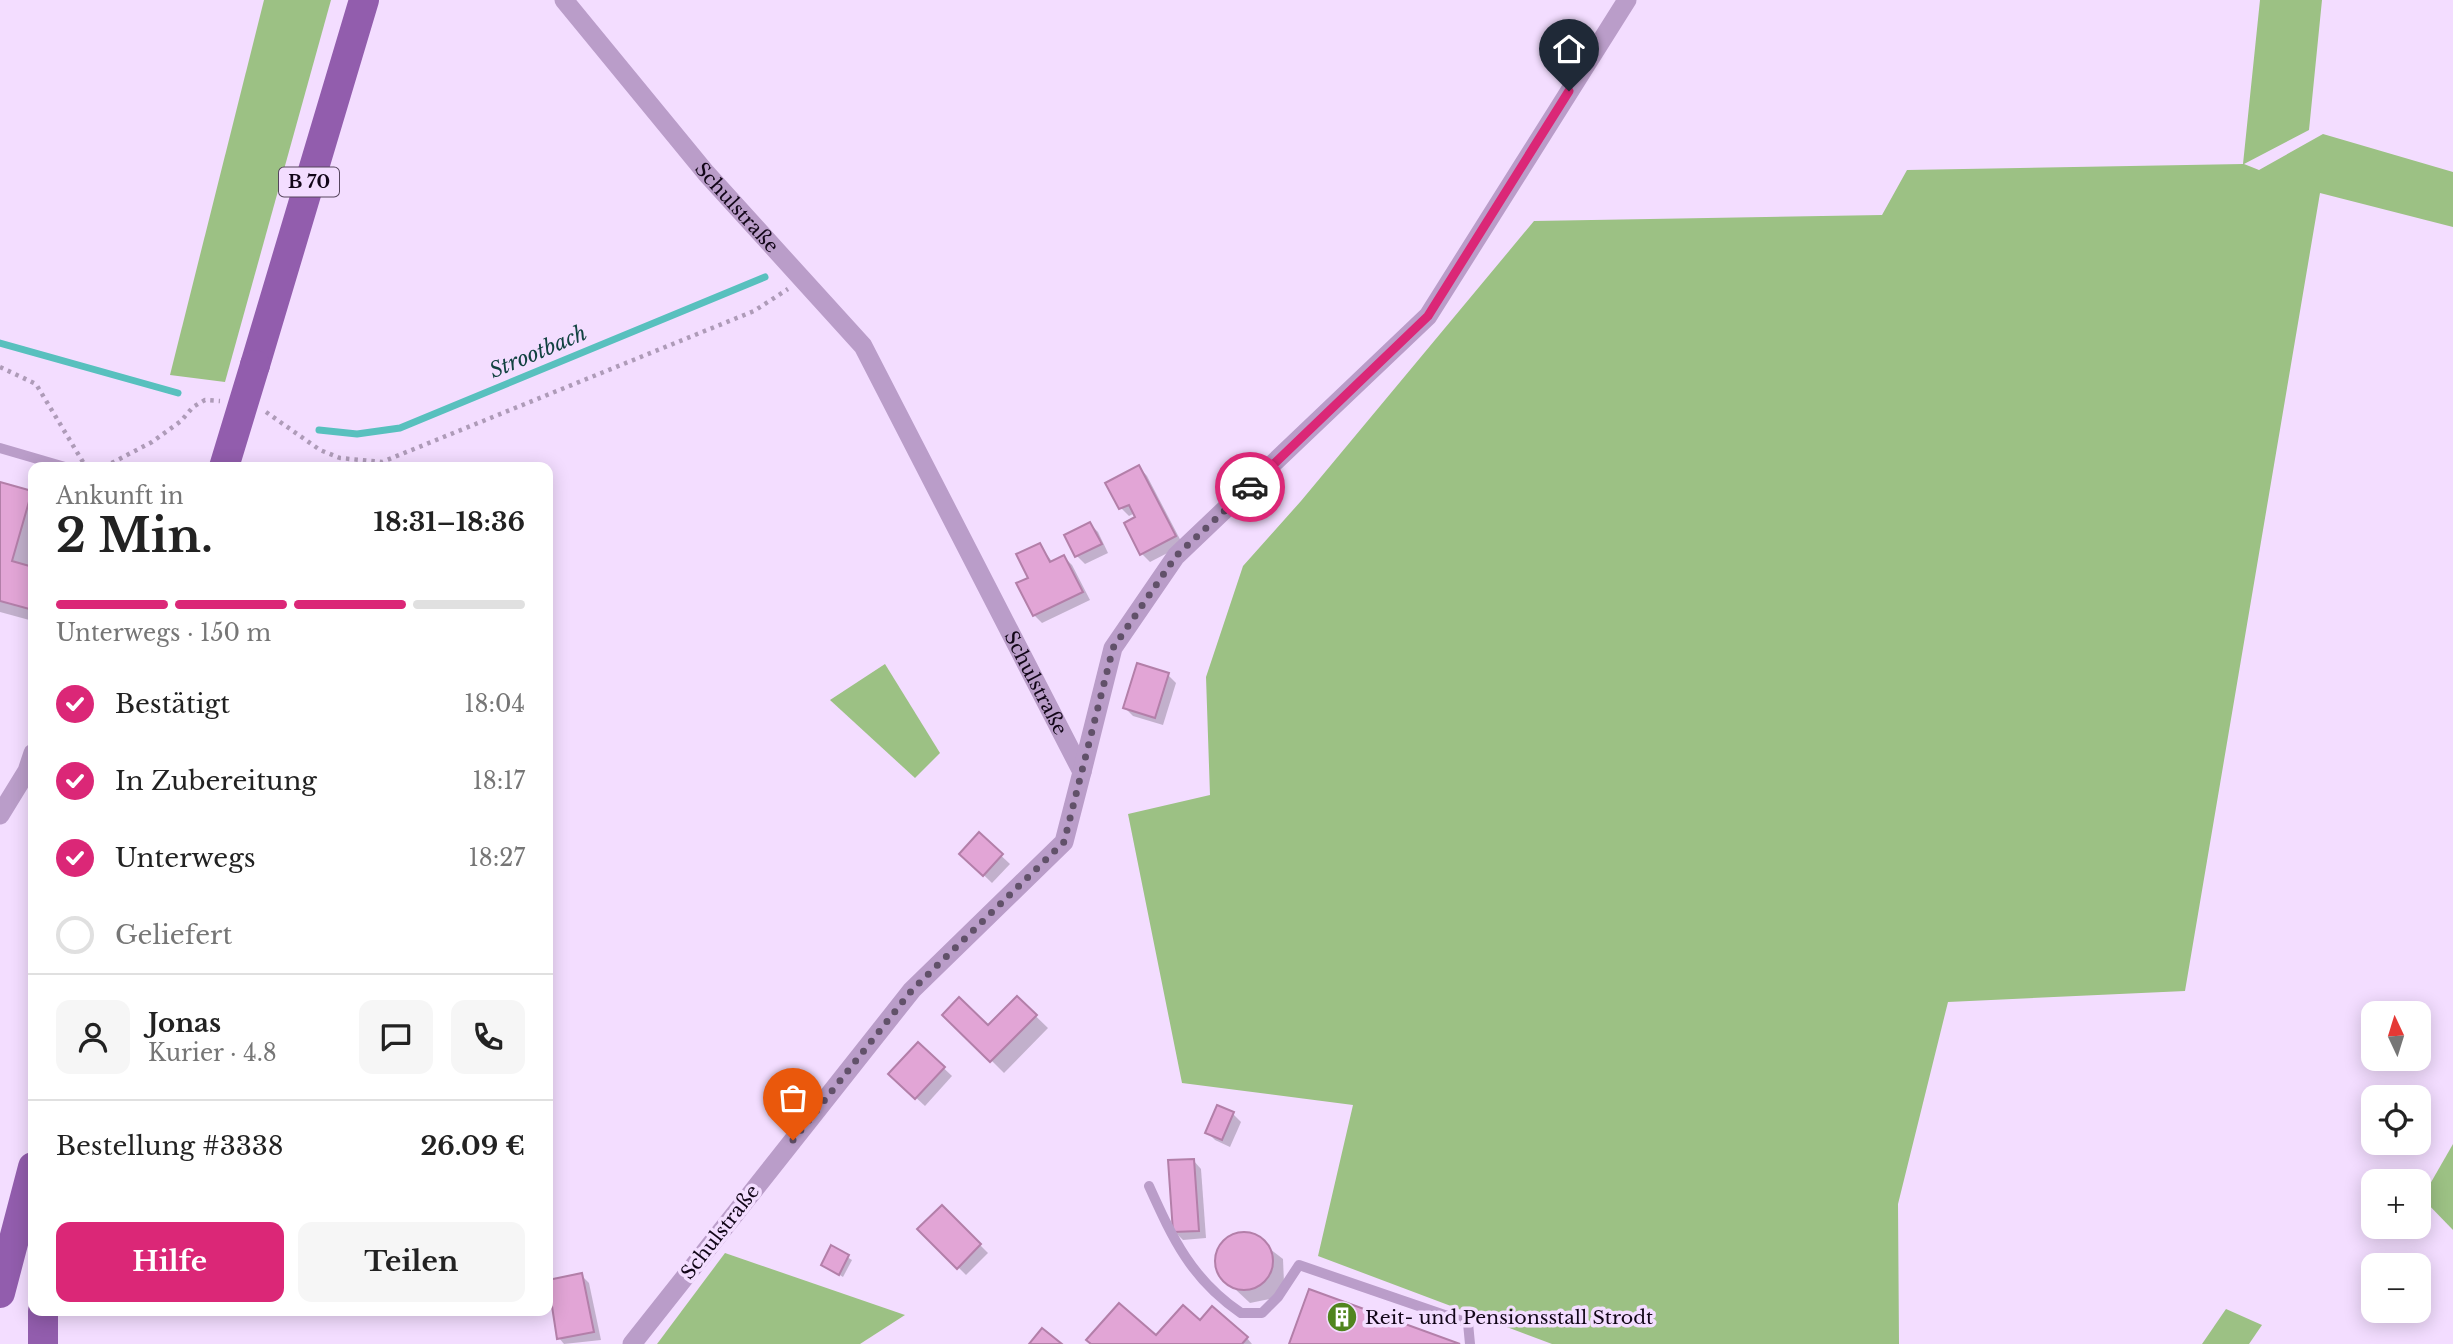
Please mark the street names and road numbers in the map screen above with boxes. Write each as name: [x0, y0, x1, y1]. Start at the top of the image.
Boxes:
street label: Schulstraße: [690, 157, 784, 257]
road number: B 70: [279, 168, 339, 196]
street label: Schulstraße: [1000, 627, 1072, 739]
street label: Schulstraße: [676, 1180, 764, 1284]

